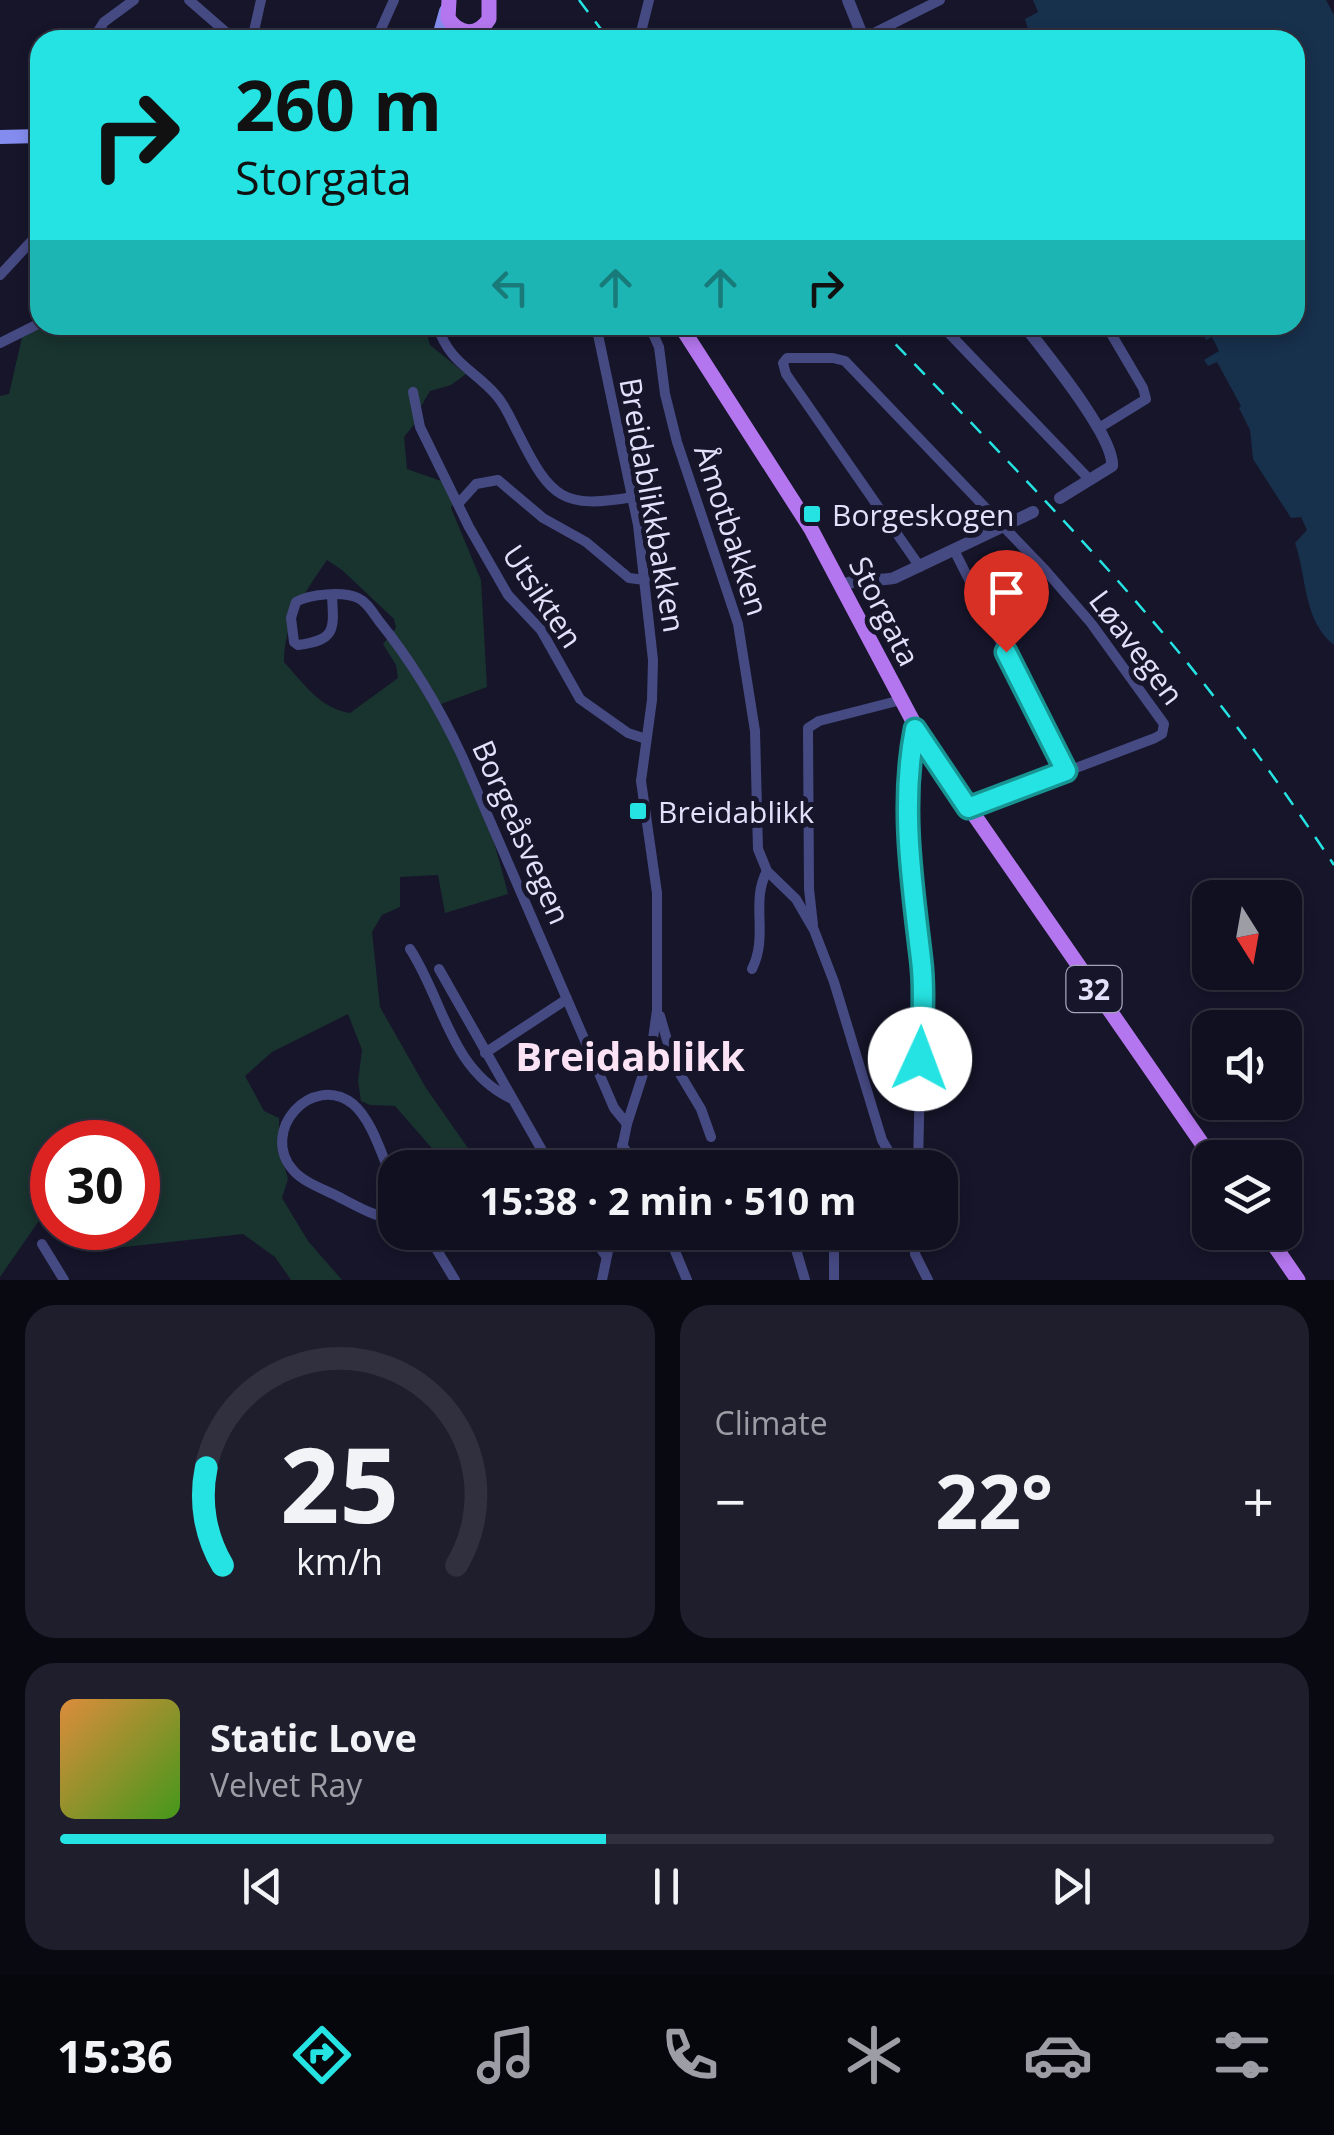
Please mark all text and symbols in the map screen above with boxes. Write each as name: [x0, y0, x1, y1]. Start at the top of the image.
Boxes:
text: 260 m: [235, 56, 442, 152]
icon: right: [70, 70, 200, 200]
text: Storgata: [235, 147, 412, 208]
icon: left: [483, 260, 538, 315]
icon: ahead: [588, 260, 643, 315]
icon: ahead: [693, 260, 748, 315]
icon: right: [798, 260, 853, 315]
street label: Breidablikkbakken: [610, 374, 696, 636]
street label: Åmotbakken: [685, 439, 779, 621]
place label: Borgeskogen: [832, 494, 1014, 535]
marker: Borgeskogen: [801, 503, 823, 525]
street label: Utsikten: [494, 536, 592, 656]
street label: Storgata: [840, 549, 930, 673]
pin: [964, 550, 1049, 653]
icon: arrive: [979, 565, 1034, 620]
street label: Løavegen: [1080, 581, 1194, 713]
street label: Borgeåsvegen: [463, 734, 581, 930]
place label: Breidablikk: [658, 791, 814, 832]
marker: Breidablikk: [627, 800, 649, 822]
north arrow: [1192, 880, 1302, 990]
map controls: [1192, 880, 1302, 1250]
road number: 32: [1066, 966, 1122, 1012]
position arrow: [868, 1007, 972, 1111]
button: sound: [1192, 1010, 1302, 1120]
district label: Breidablikk: [515, 1028, 745, 1083]
speed limit sign: 30: [30, 1120, 160, 1250]
button: layers: [1192, 1140, 1302, 1250]
text: 15:38 · 2 min · 510 m: [480, 1174, 856, 1226]
text: Climate: [715, 1401, 828, 1444]
text: 25: [280, 1412, 399, 1553]
text: 22°: [935, 1449, 1053, 1551]
text: −: [715, 1463, 746, 1538]
text: +: [1243, 1463, 1274, 1538]
text: km/h: [296, 1537, 383, 1585]
text: Static Love: [210, 1711, 417, 1763]
text: Velvet Ray: [210, 1763, 362, 1806]
icon: previous: [235, 1859, 290, 1914]
icon: pause: [639, 1859, 694, 1914]
icon: next: [1044, 1859, 1099, 1914]
icon: directions: [287, 2020, 357, 2090]
icon: music: [471, 2020, 541, 2090]
icon: phone: [655, 2020, 725, 2090]
icon: climate: [839, 2020, 909, 2090]
icon: car: [1023, 2020, 1093, 2090]
icon: filters: [1207, 2020, 1277, 2090]
text: 15:36: [57, 2025, 173, 2086]

